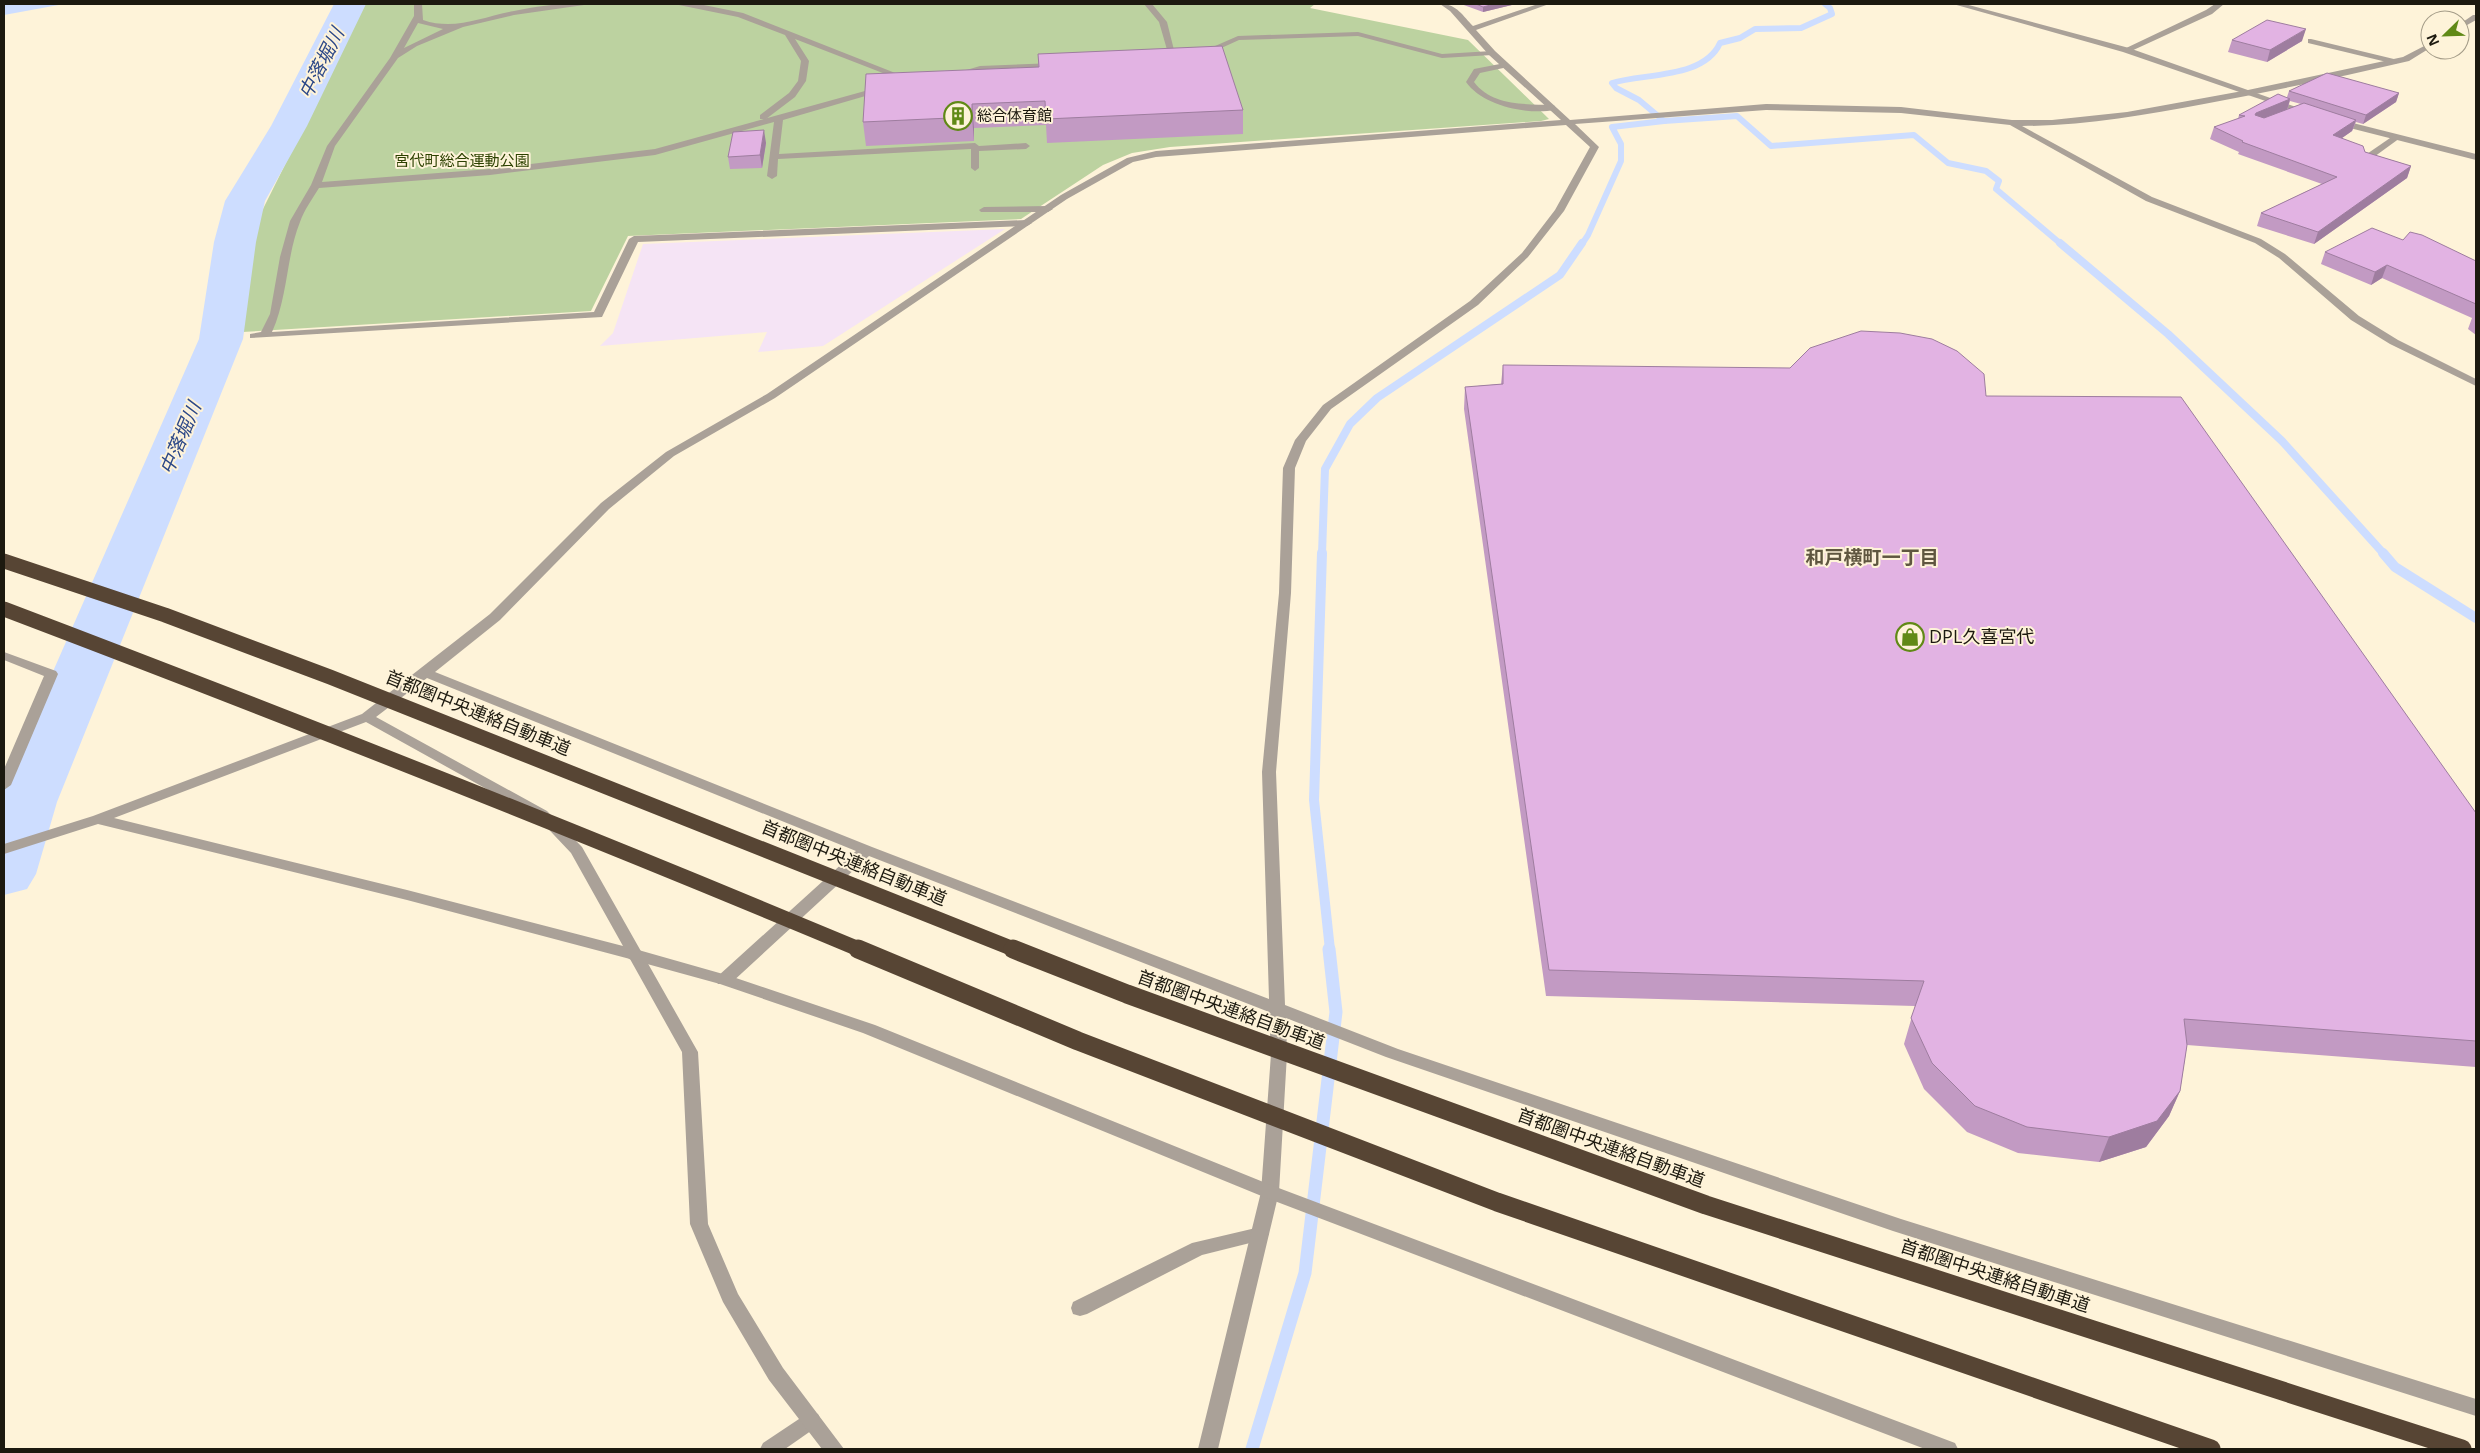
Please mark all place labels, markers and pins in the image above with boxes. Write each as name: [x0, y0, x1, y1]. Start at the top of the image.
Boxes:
building icon: 総合体育館: [943, 101, 973, 131]
place label: 総合体育館: [977, 105, 1052, 125]
shop icon: DPL久喜宮代: [1895, 622, 1925, 652]
place label: DPL久喜宮代: [1929, 624, 2034, 648]

